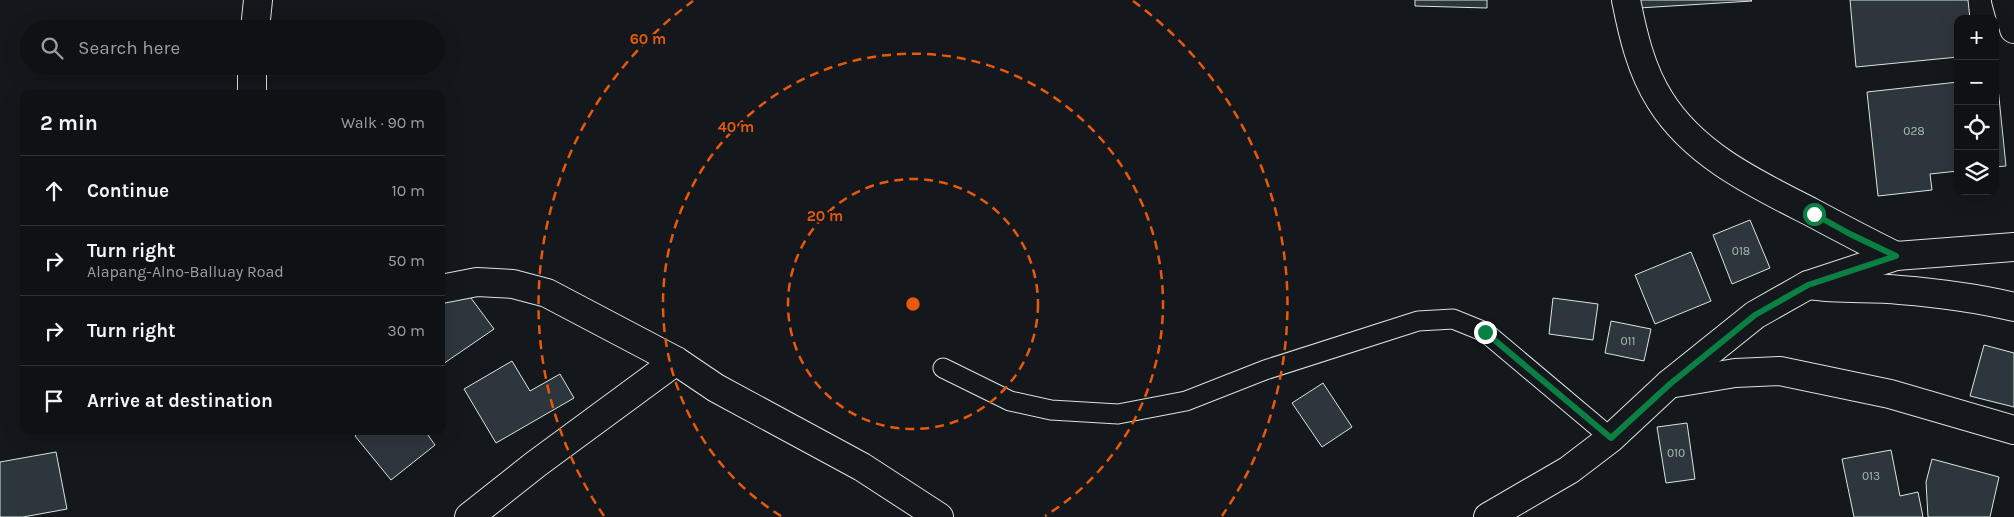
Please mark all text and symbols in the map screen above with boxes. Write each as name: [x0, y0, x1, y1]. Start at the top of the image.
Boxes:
map controls: [1954, 15, 1999, 195]
button: +: [1954, 15, 1999, 60]
search box: [20, 20, 445, 75]
text: 60 m: [630, 30, 666, 48]
icon: search: [38, 34, 66, 62]
text: Search here: [78, 37, 180, 59]
button: −: [1954, 60, 1999, 105]
button: locate: [1954, 105, 1999, 150]
text: 2 min: [40, 111, 98, 135]
text: Walk · 90 m: [341, 113, 425, 132]
text: 40 m: [718, 118, 754, 136]
house number: 028: [1903, 124, 1925, 138]
button: layers: [1954, 150, 1999, 195]
icon: ahead: [40, 177, 68, 205]
text: Continue: [87, 180, 169, 202]
text: 10 m: [391, 181, 425, 200]
route start: [1803, 203, 1826, 226]
text: 20 m: [807, 207, 843, 225]
text: Turn right: [87, 240, 176, 262]
house number: 018: [1732, 244, 1750, 258]
icon: right: [40, 247, 68, 275]
text: 50 m: [388, 251, 425, 270]
text: Alapang-Alno-Balluay Road: [87, 262, 284, 281]
centre of rings: [904, 295, 922, 313]
icon: right: [40, 317, 68, 345]
text: Turn right: [87, 320, 176, 342]
text: 30 m: [387, 321, 425, 340]
route end: [1474, 321, 1497, 344]
house number: 011: [1620, 334, 1636, 348]
icon: arrive: [40, 387, 68, 415]
text: Arrive at destination: [87, 390, 273, 412]
house number: 010: [1667, 446, 1685, 460]
house number: 013: [1862, 469, 1880, 483]

